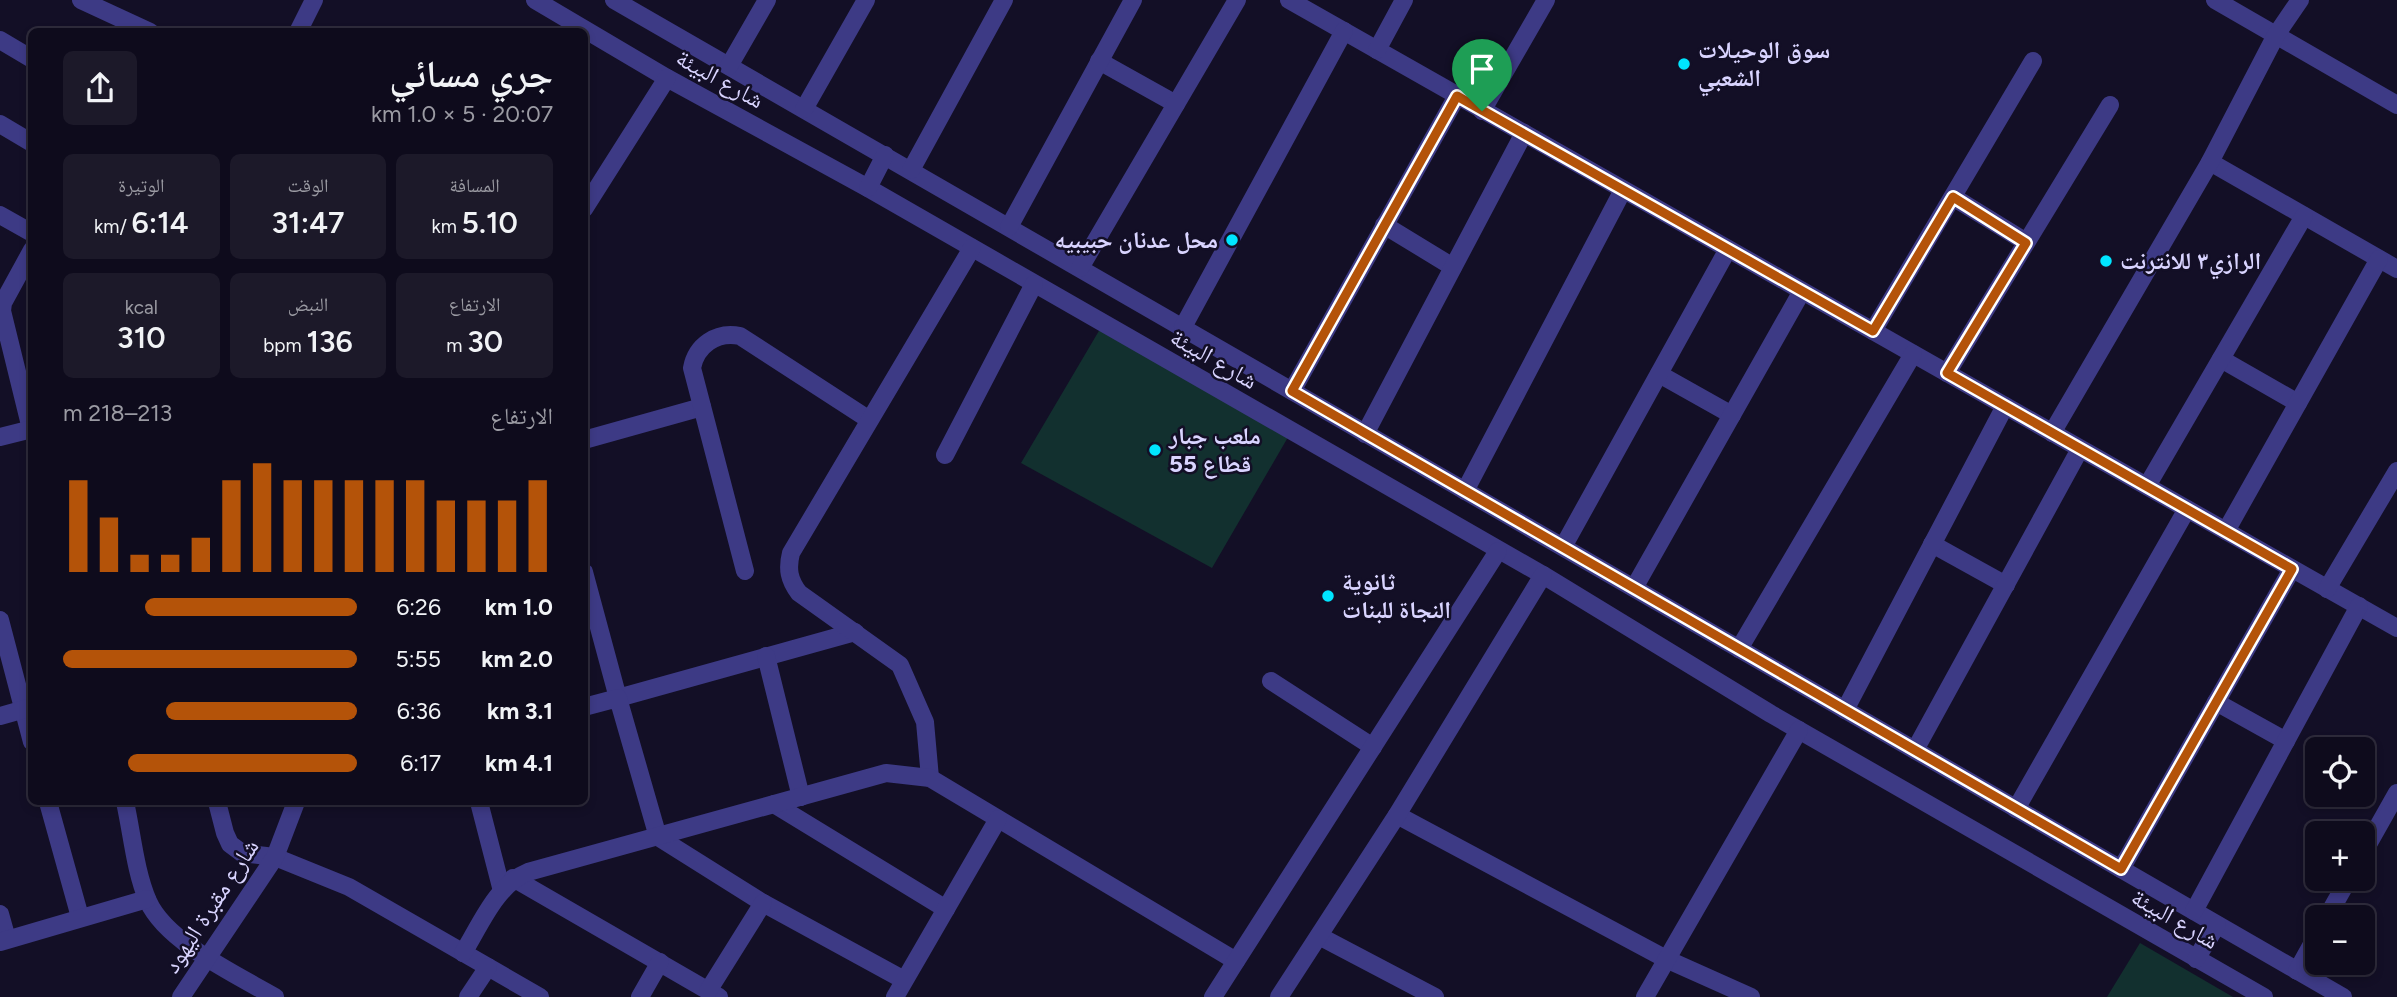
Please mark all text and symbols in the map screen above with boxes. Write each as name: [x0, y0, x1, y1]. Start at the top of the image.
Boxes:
place label: سوق الوحيلات الشعبي: [1698, 35, 1830, 97]
pin: [1452, 39, 1512, 111]
street label: شارع البيئة: [671, 43, 769, 115]
icon: arrive: [1463, 50, 1501, 88]
button: share: [63, 51, 137, 125]
text: جري مسائي: [389, 51, 553, 97]
marker: سوق الوحيلات الشعبي: [1676, 56, 1692, 72]
text: 20:07 · 5 × 1.0 km: [371, 100, 553, 128]
text: الوتيرة: [118, 174, 164, 197]
text: الوقت: [288, 174, 328, 197]
text: المسافة: [449, 174, 500, 197]
text: 6:14: [132, 204, 189, 241]
text: 31:47: [272, 204, 344, 241]
text: 5.10: [462, 204, 518, 241]
text: /km: [94, 215, 132, 238]
text: km: [432, 215, 462, 238]
place label: محل عدنان حبيبيه: [1055, 225, 1218, 254]
marker: محل عدنان حبيبيه: [1224, 232, 1240, 248]
place label: الرازي٣ للانترنت: [2120, 246, 2261, 280]
marker: الرازي٣ للانترنت: [2098, 253, 2114, 269]
text: النبض: [288, 293, 328, 316]
text: الارتفاع: [449, 293, 501, 316]
text: kcal: [125, 296, 158, 319]
text: 310: [117, 319, 166, 356]
street label: شارع البيئة: [1165, 322, 1263, 396]
text: 136: [306, 323, 353, 360]
text: 30: [467, 323, 503, 360]
text: bpm: [263, 334, 306, 357]
text: m: [446, 334, 467, 357]
text: 213–218 m: [63, 399, 172, 427]
text: الارتفاع: [490, 402, 553, 430]
place label: ملعب جبار قطاع 55: [1168, 421, 1261, 479]
marker: ملعب جبار قطاع 55: [1147, 442, 1163, 458]
place label: ثانوية النجاة للبنات: [1342, 567, 1451, 624]
marker: ثانوية النجاة للبنات: [1320, 588, 1336, 604]
text: 6:26: [396, 593, 441, 621]
text: 1.0 km: [485, 593, 553, 621]
text: 5:55: [396, 645, 441, 673]
text: 2.0 km: [481, 645, 553, 673]
text: 6:36: [397, 697, 441, 725]
text: 3.1 km: [487, 697, 553, 725]
map controls: [2305, 737, 2375, 975]
button: locate: [2305, 737, 2375, 807]
text: 6:17: [400, 749, 441, 777]
text: 4.1 km: [485, 749, 553, 777]
button: +: [2305, 821, 2375, 891]
street label: شارع مقبرة اليهود: [156, 833, 266, 979]
street label: شارع البيئة: [2126, 882, 2224, 956]
button: −: [2305, 905, 2375, 975]

